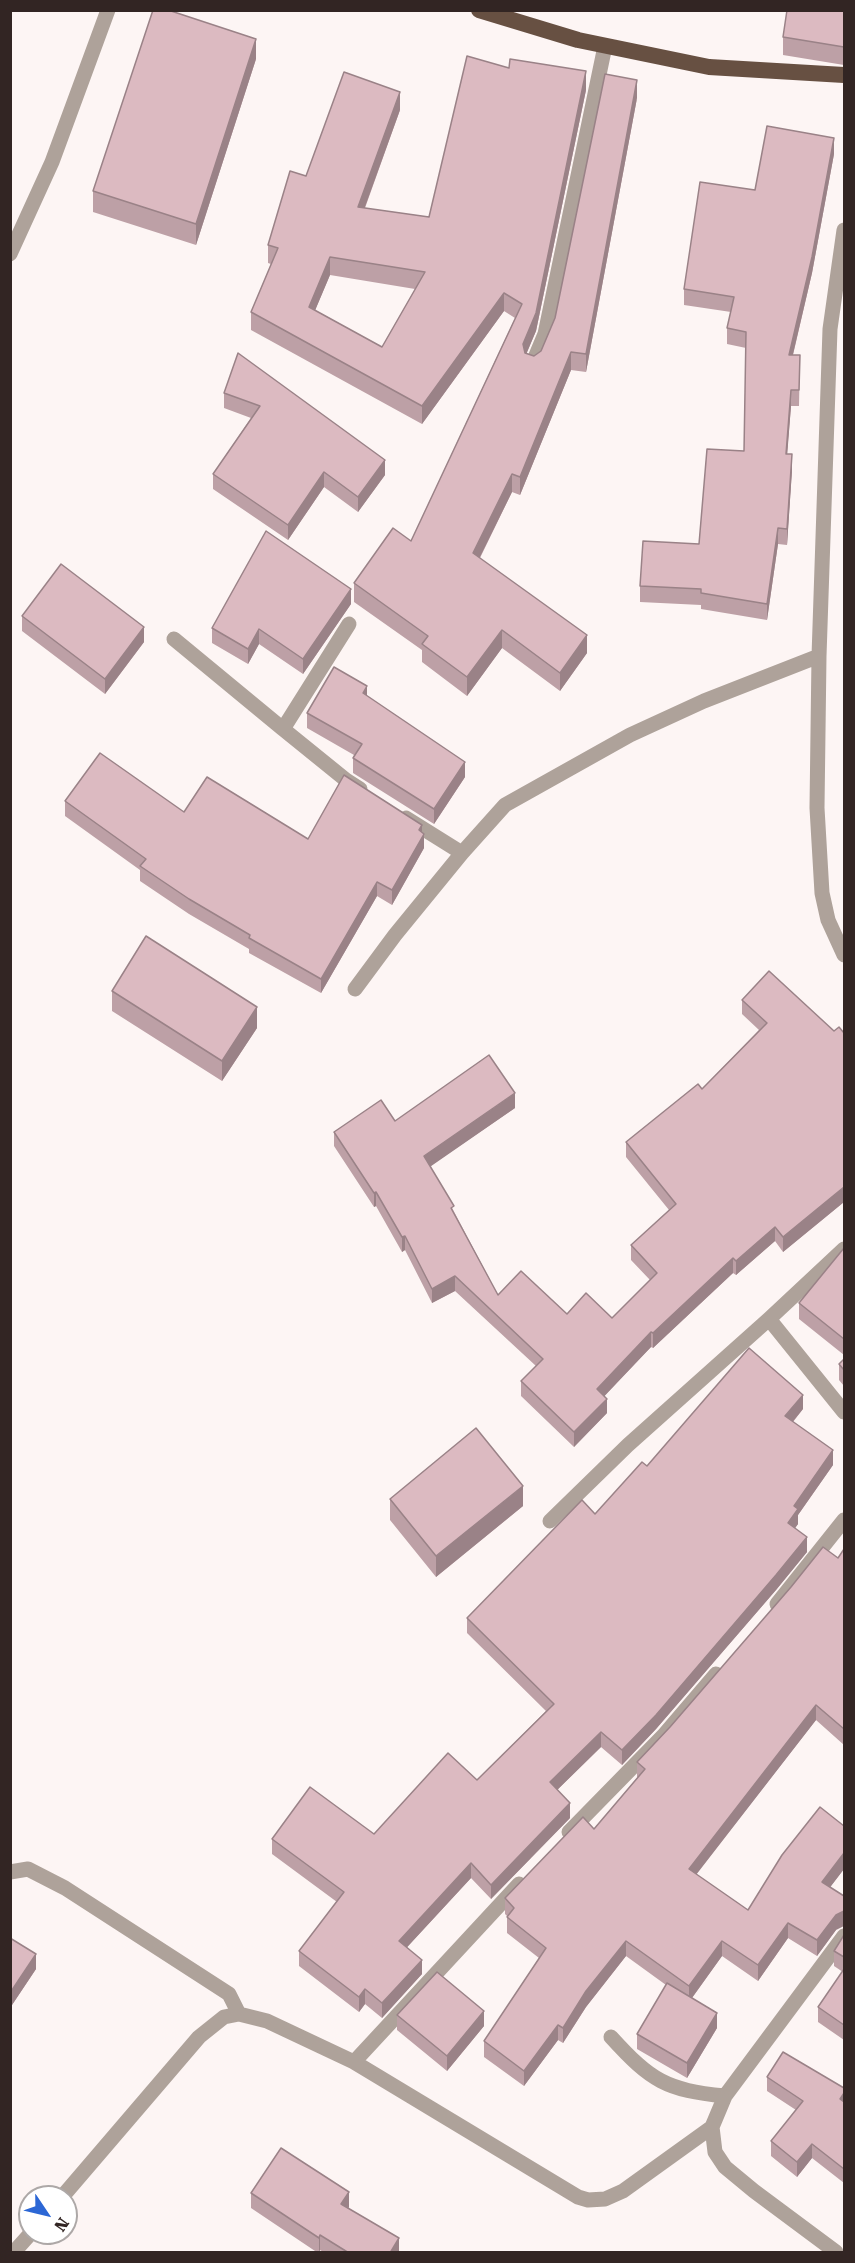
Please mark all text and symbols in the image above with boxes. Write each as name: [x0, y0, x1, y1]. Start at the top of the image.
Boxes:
north arrow: [18, 2185, 78, 2245]
text: N: [50, 2214, 73, 2235]

